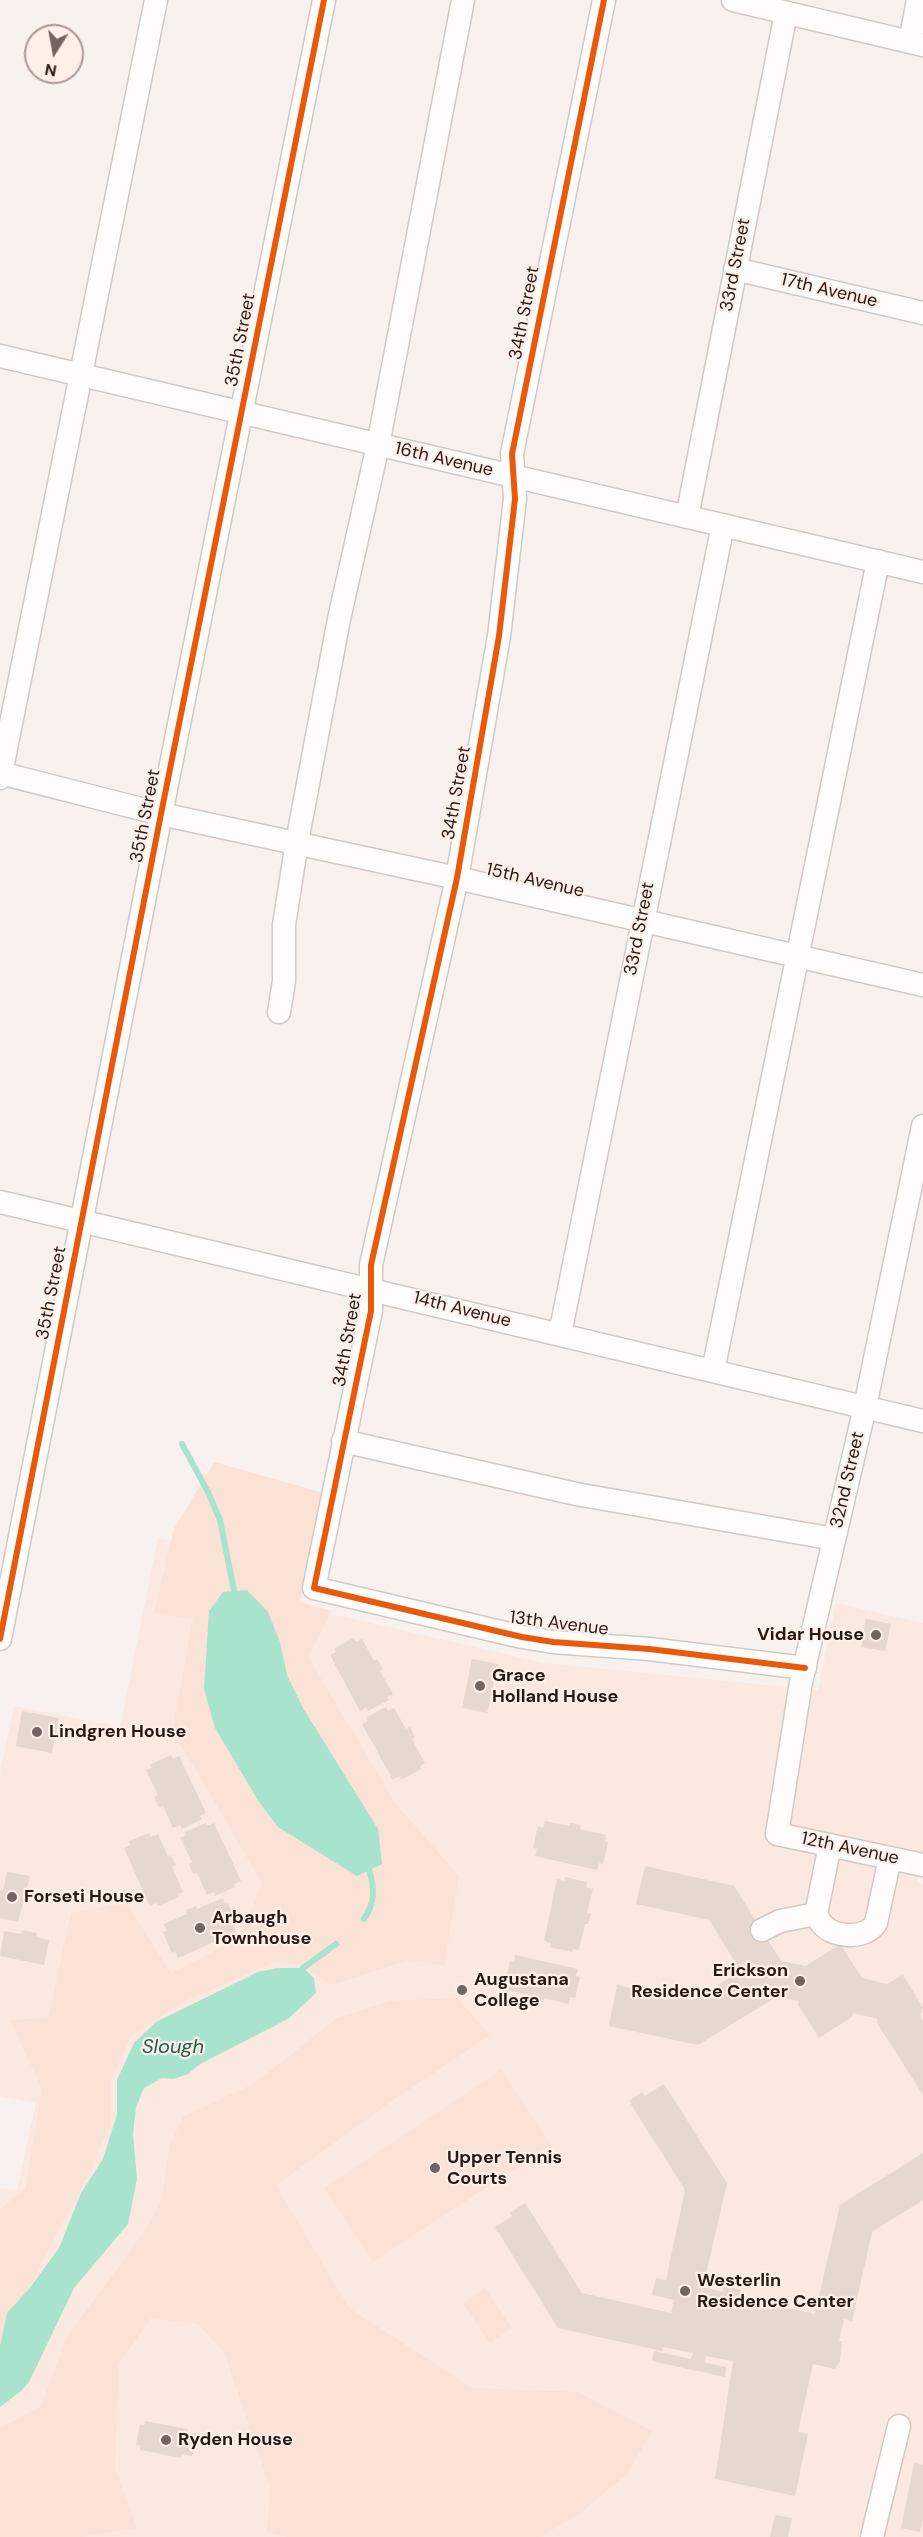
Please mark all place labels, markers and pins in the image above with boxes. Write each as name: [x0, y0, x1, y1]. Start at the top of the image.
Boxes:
place label: Vidar House: [757, 1624, 864, 1646]
marker: Vidar House: [869, 1628, 883, 1642]
place label: Grace Holland House: [492, 1665, 618, 1708]
marker: Grace Holland House: [473, 1679, 487, 1693]
place label: Lindgren House: [49, 1721, 186, 1743]
marker: Lindgren House: [30, 1725, 44, 1739]
place label: Forseti House: [24, 1886, 144, 1908]
marker: Forseti House: [5, 1890, 19, 1904]
place label: Arbaugh Townhouse: [212, 1907, 311, 1950]
marker: Arbaugh Townhouse: [193, 1921, 207, 1935]
place label: Erickson Residence Center: [631, 1960, 788, 2002]
place label: Augustana College: [474, 1969, 569, 2012]
marker: Erickson Residence Center: [793, 1974, 807, 1988]
marker: Augustana College: [455, 1983, 469, 1997]
place label: Upper Tennis Courts: [447, 2147, 562, 2190]
marker: Upper Tennis Courts: [428, 2161, 442, 2175]
place label: Westerlin Residence Center: [697, 2270, 854, 2312]
marker: Westerlin Residence Center: [678, 2284, 692, 2298]
place label: Ryden House: [178, 2429, 293, 2451]
marker: Ryden House: [159, 2433, 173, 2447]

